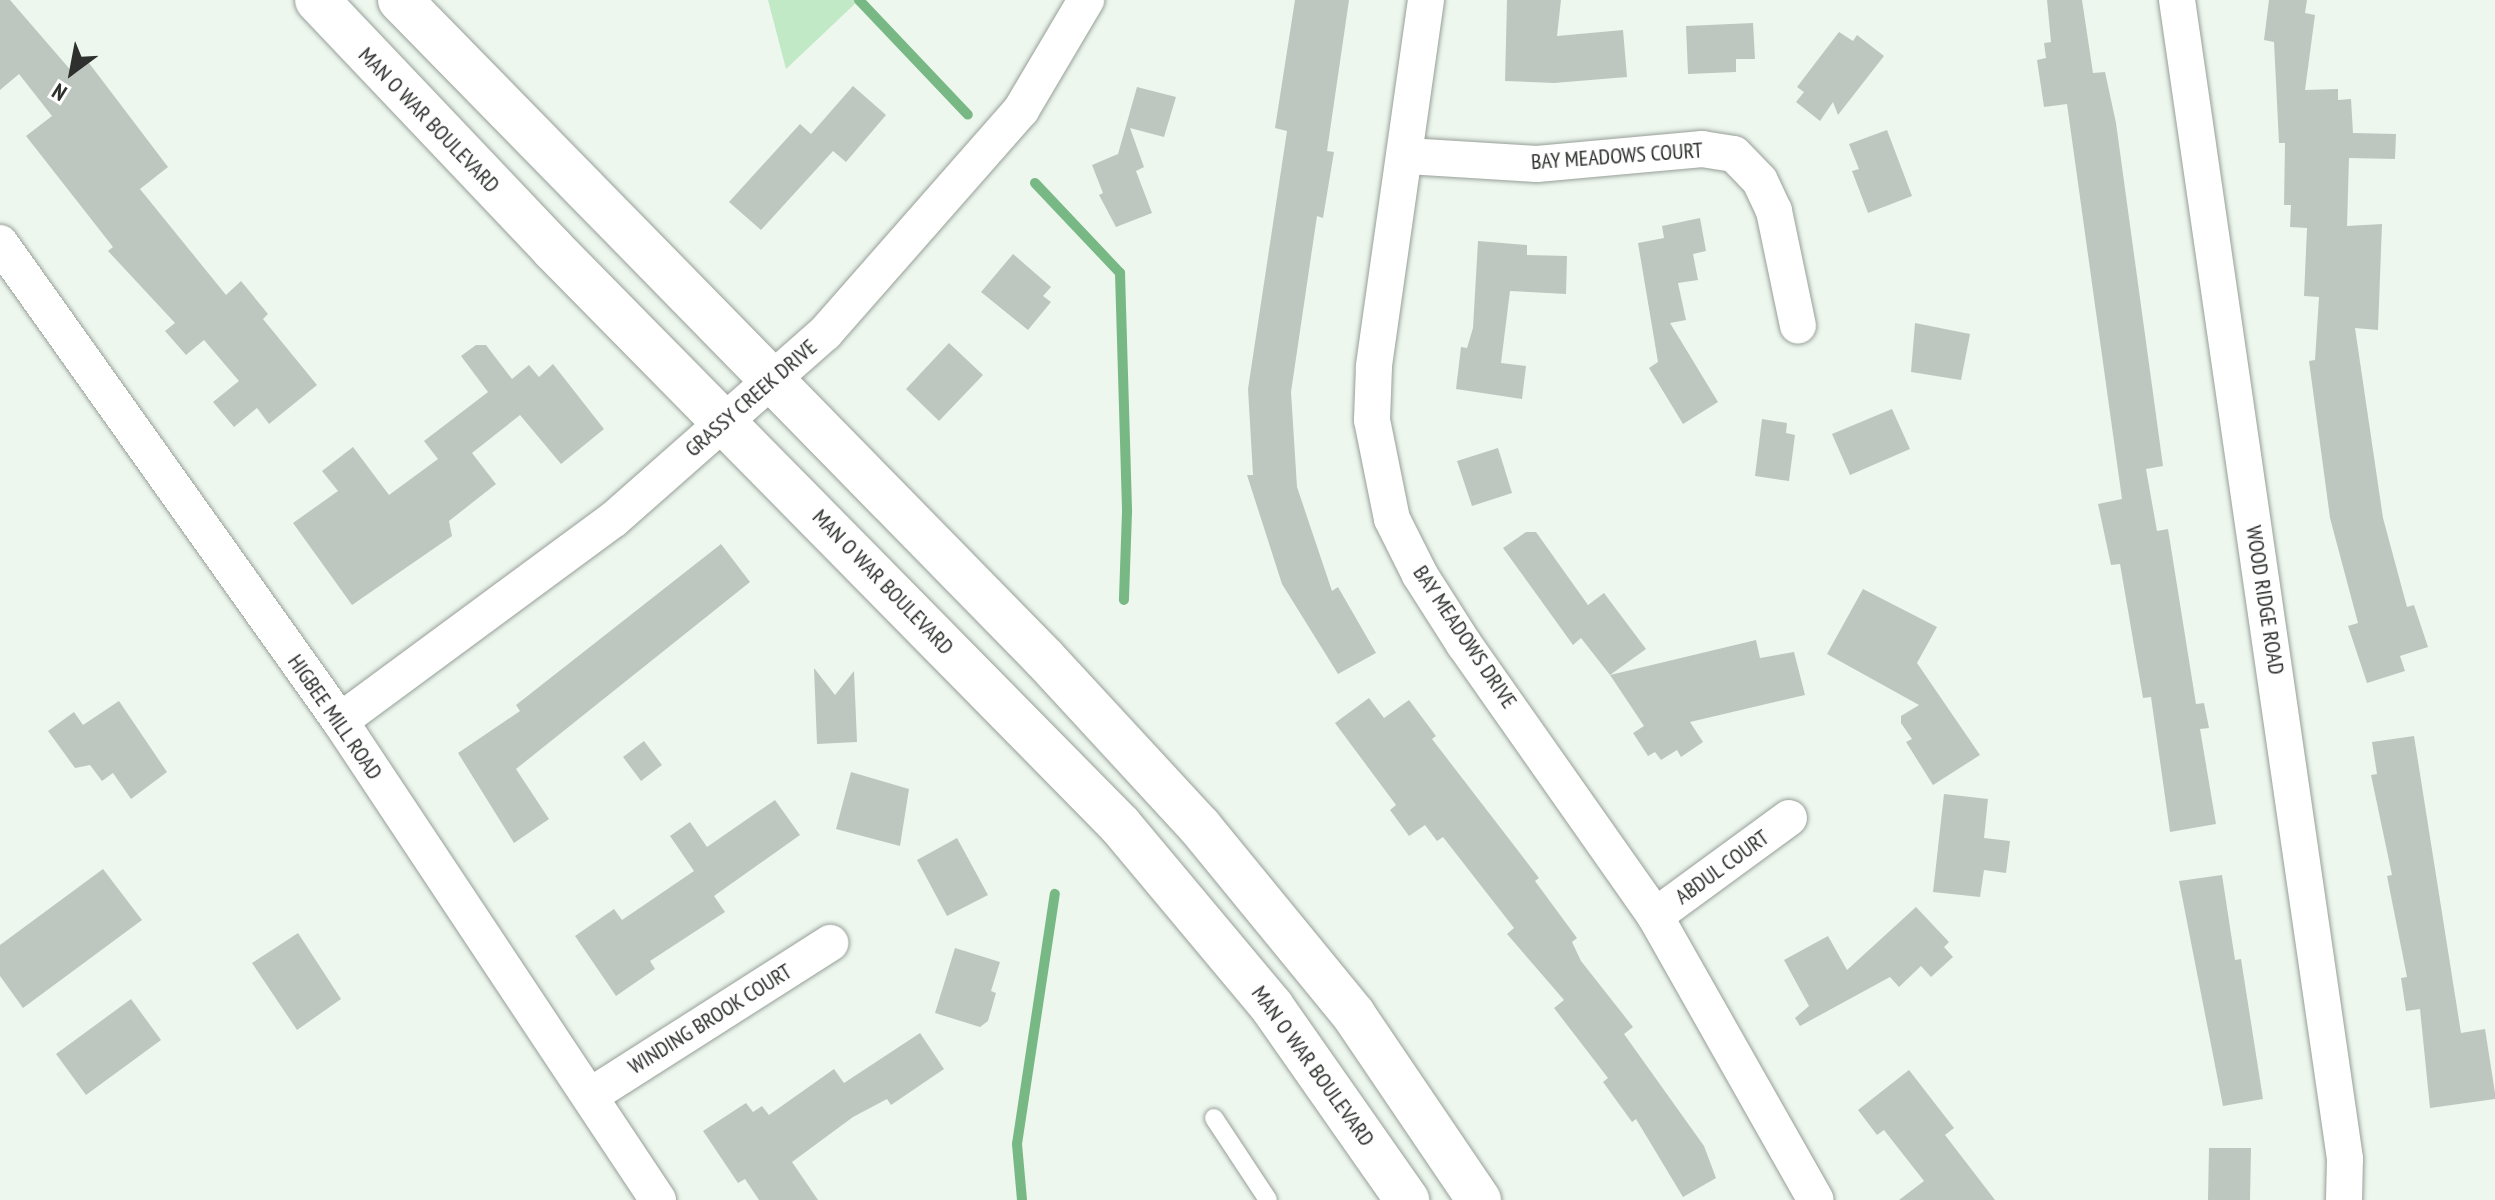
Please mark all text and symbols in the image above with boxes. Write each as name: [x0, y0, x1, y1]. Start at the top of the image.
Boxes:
north arrow: [32, 32, 112, 112]
street label: MAN O WAR BOULEVARD: [353, 42, 505, 198]
text: N: [47, 77, 72, 107]
street label: BAY MEADOWS COURT: [1530, 137, 1704, 175]
street label: GRASSY CREEK DRIVE: [679, 333, 823, 463]
street label: MAN O WAR BOULEVARD: [807, 504, 959, 660]
street label: WOOD RIDGE ROAD: [2240, 524, 2290, 676]
street label: BAY MEADOWS DRIVE: [1407, 560, 1523, 714]
street label: HIGBEE MILL ROAD: [282, 649, 388, 785]
street label: ABDUL COURT: [1670, 824, 1774, 910]
street label: WINDING BROOK COURT: [623, 958, 797, 1080]
street label: MAN O WAR BOULEVARD: [1246, 981, 1380, 1151]

